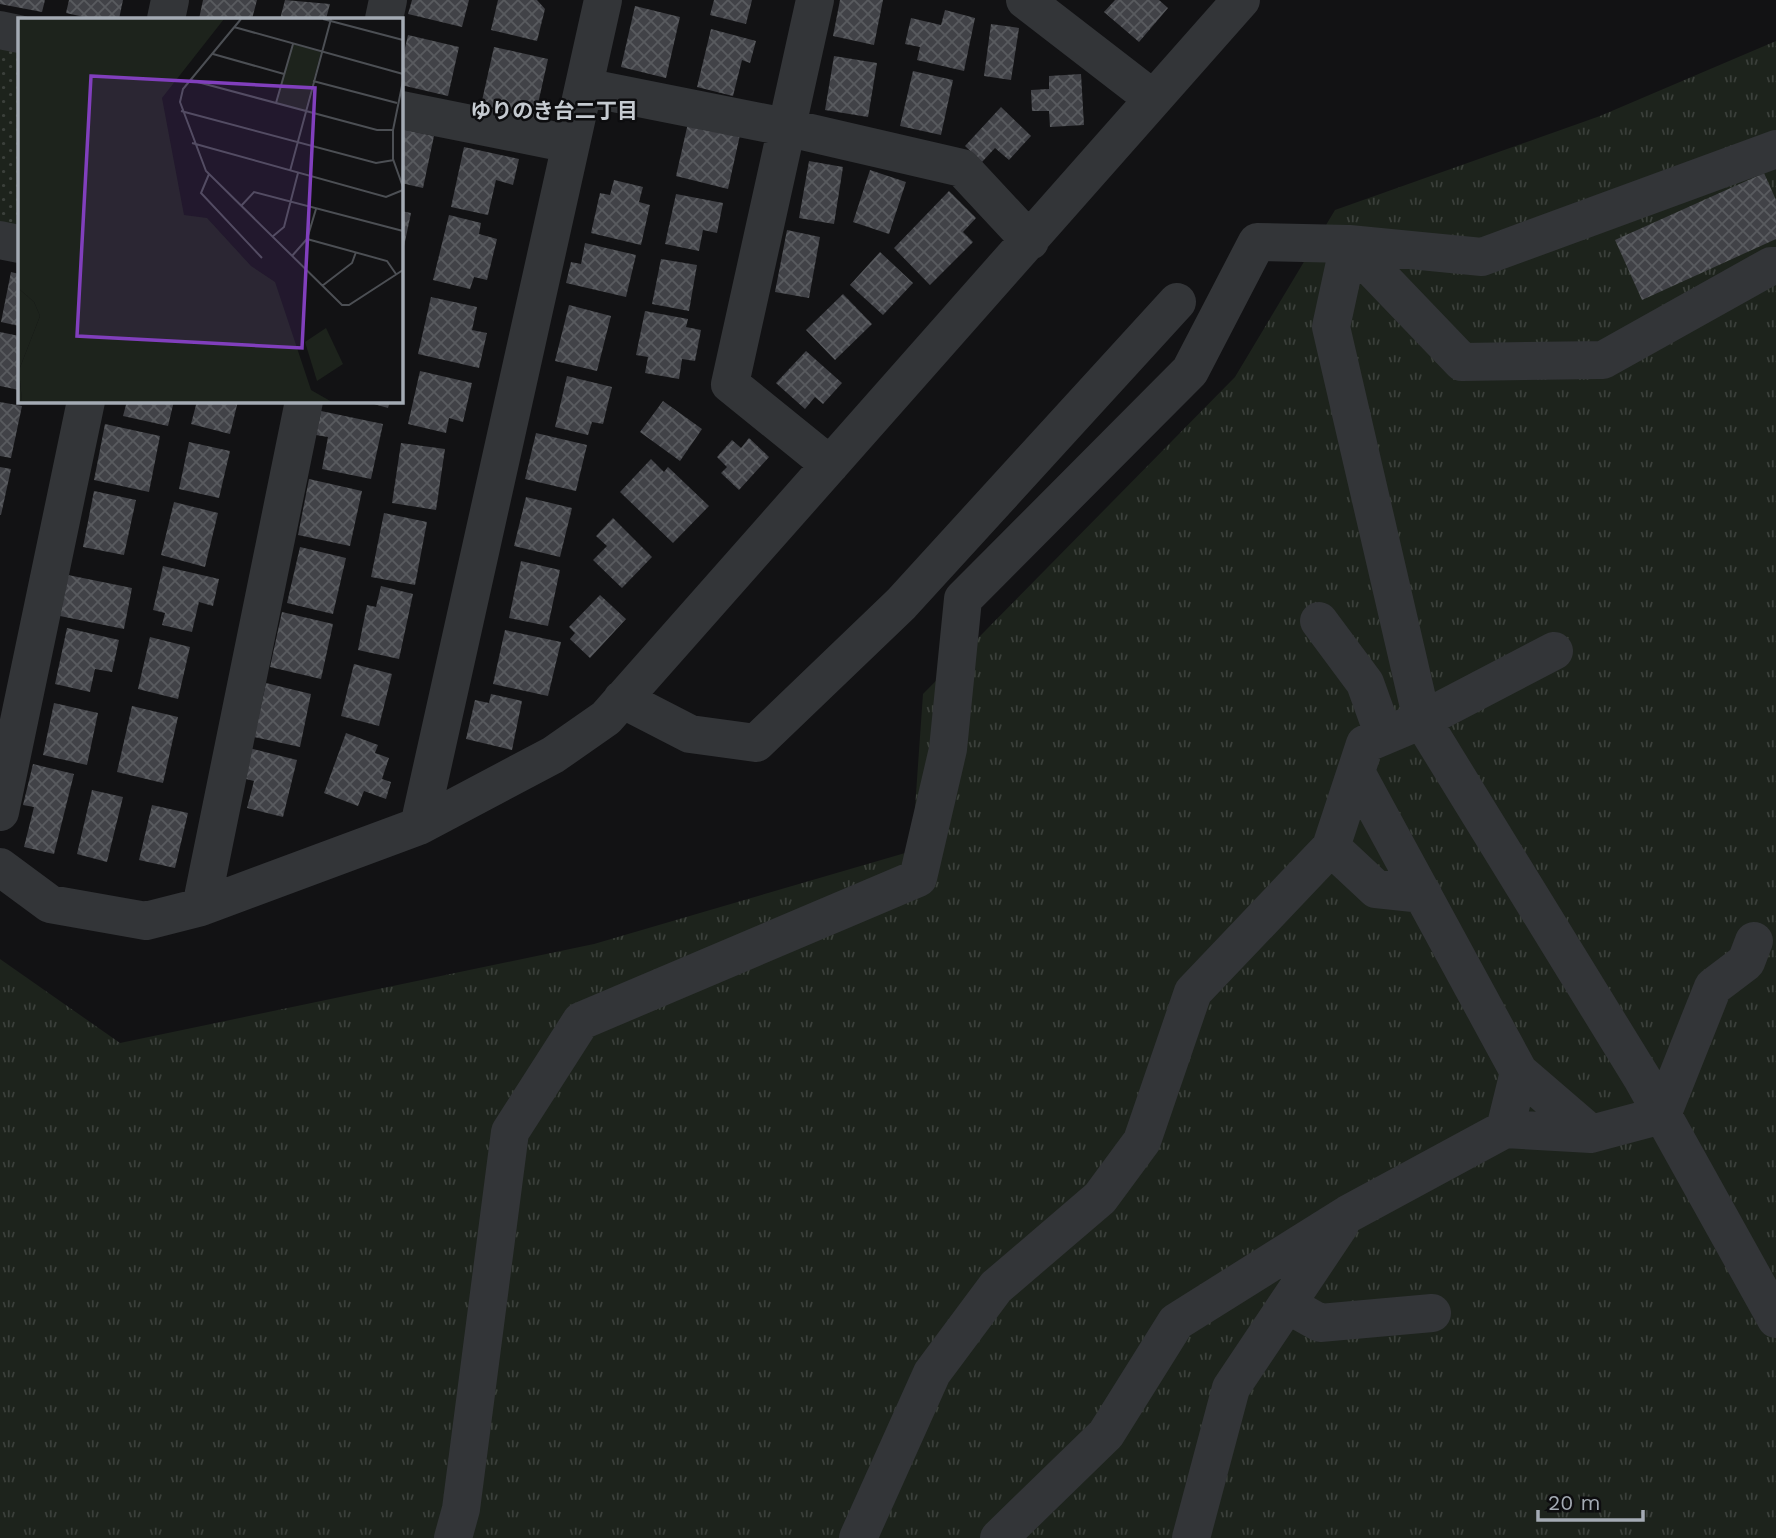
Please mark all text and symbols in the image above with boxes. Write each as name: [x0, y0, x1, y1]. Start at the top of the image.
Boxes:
inset map: [18, 18, 402, 402]
district label: ゆりのき台二丁目: [470, 98, 638, 123]
scale bar: [1538, 1478, 1643, 1522]
text: 20 m: [1548, 1490, 1600, 1515]

